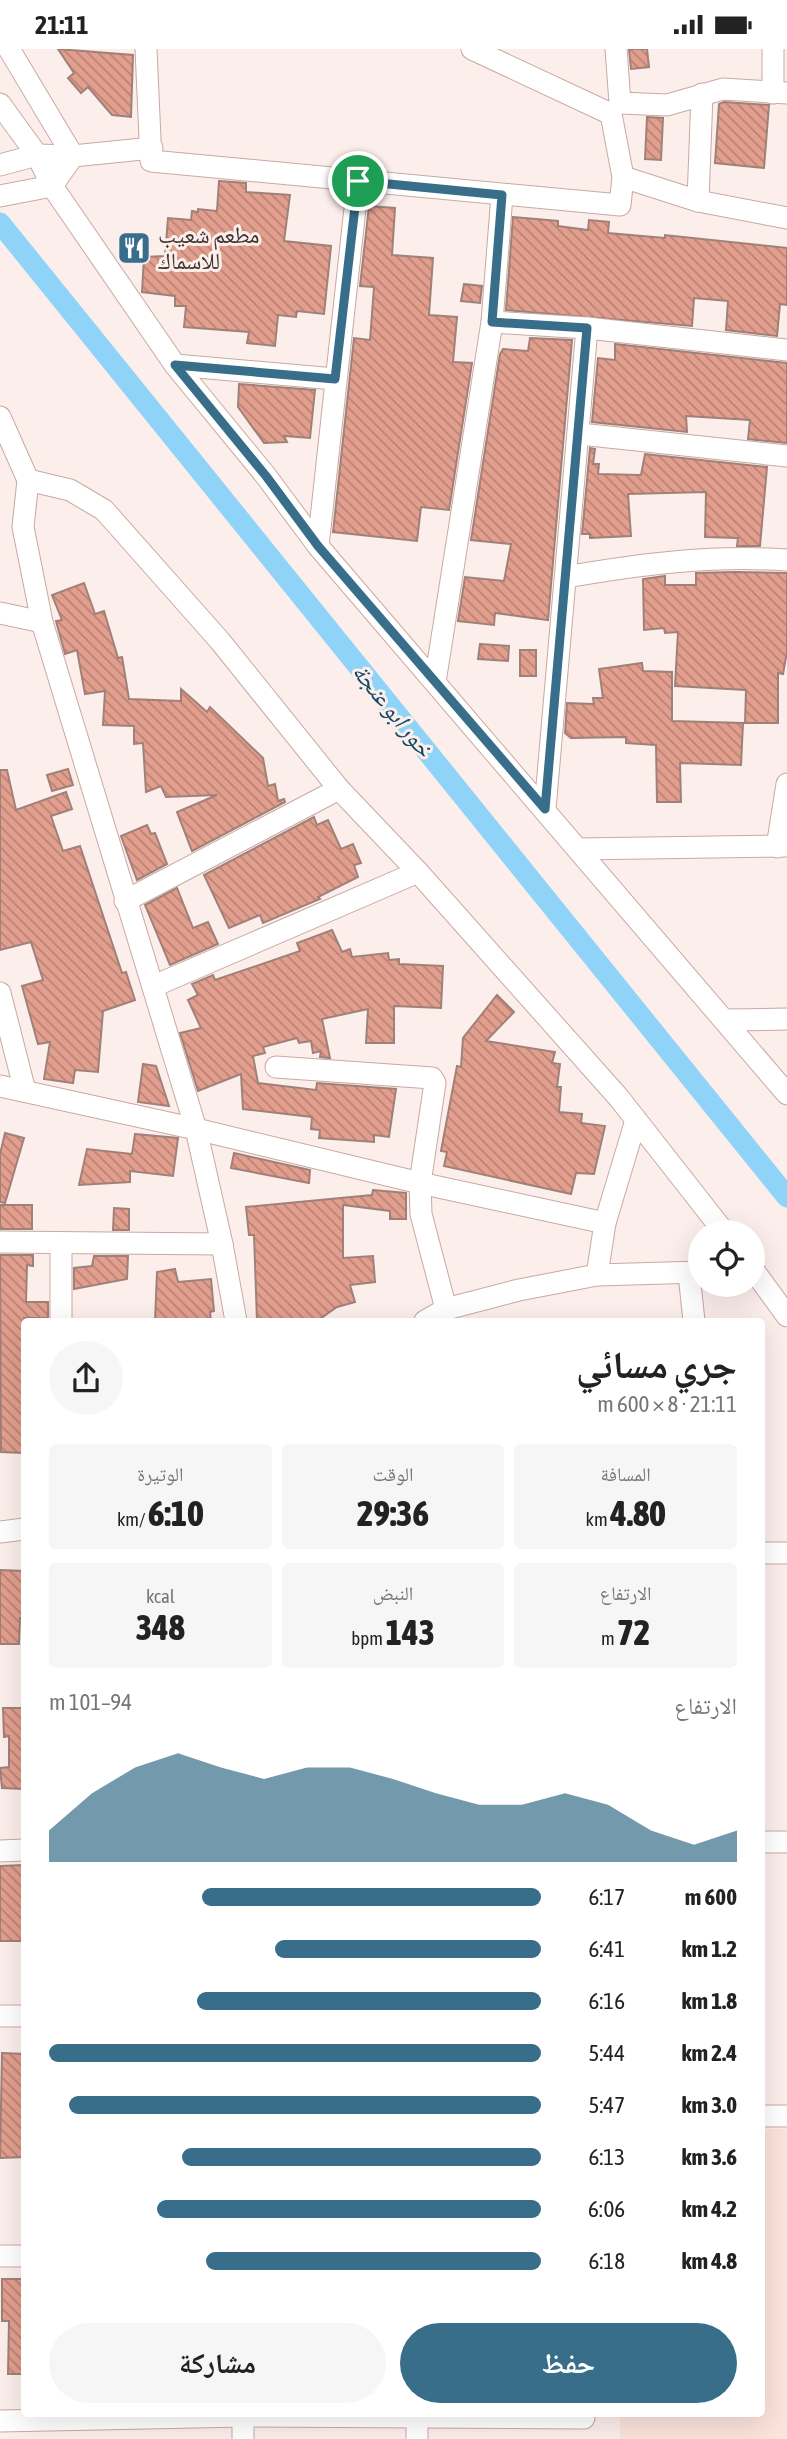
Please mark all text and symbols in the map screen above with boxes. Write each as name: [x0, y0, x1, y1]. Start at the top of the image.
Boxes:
text: 21:11: [35, 10, 89, 40]
pin: [328, 151, 388, 211]
icon: arrive: [339, 162, 377, 200]
place label: مطعم شعيب للاسماك: [158, 222, 260, 274]
restaurant icon: مطعم شعيب للاسماك: [115, 229, 153, 267]
water label: خور ابو عنجة: [347, 658, 439, 763]
map controls: [688, 1220, 765, 1297]
button: locate: [688, 1220, 765, 1297]
button: share: [49, 1341, 123, 1415]
text: جري مسائي: [576, 1343, 737, 1386]
text: 21:11 · 8 × 600 m: [597, 1391, 737, 1417]
text: الوتيرة: [137, 1463, 183, 1485]
text: الوقت: [373, 1463, 413, 1485]
text: المسافة: [600, 1463, 651, 1485]
text: 6:10: [148, 1493, 204, 1533]
text: 29:36: [357, 1493, 429, 1533]
text: 4.80: [610, 1493, 666, 1533]
text: /km: [117, 1508, 148, 1530]
text: km: [586, 1508, 610, 1530]
text: النبض: [373, 1582, 413, 1604]
text: الارتفاع: [600, 1582, 652, 1604]
text: kcal: [146, 1585, 175, 1607]
text: 348: [136, 1607, 185, 1647]
text: 143: [385, 1612, 435, 1652]
text: 72: [617, 1612, 650, 1652]
text: bpm: [351, 1627, 385, 1649]
text: m: [601, 1627, 617, 1649]
text: 94–101 m: [49, 1689, 132, 1715]
text: الارتفاع: [674, 1693, 737, 1719]
text: 6:17: [588, 1884, 625, 1910]
text: 600 m: [685, 1884, 737, 1910]
text: 6:41: [588, 1936, 625, 1962]
text: 1.2 km: [681, 1936, 737, 1962]
text: 6:16: [588, 1988, 625, 2014]
text: 1.8 km: [681, 1988, 737, 2014]
text: 5:44: [588, 2040, 625, 2066]
text: 2.4 km: [681, 2040, 737, 2066]
text: 5:47: [588, 2092, 625, 2118]
text: 3.0 km: [681, 2092, 737, 2118]
text: 6:13: [588, 2144, 625, 2170]
text: 3.6 km: [681, 2144, 737, 2170]
text: 6:06: [588, 2196, 625, 2222]
text: 4.2 km: [681, 2196, 737, 2222]
text: 6:18: [588, 2248, 625, 2274]
text: 4.8 km: [681, 2248, 737, 2274]
button: مشاركة: [49, 2323, 386, 2403]
button: حفظ: [400, 2323, 737, 2403]

